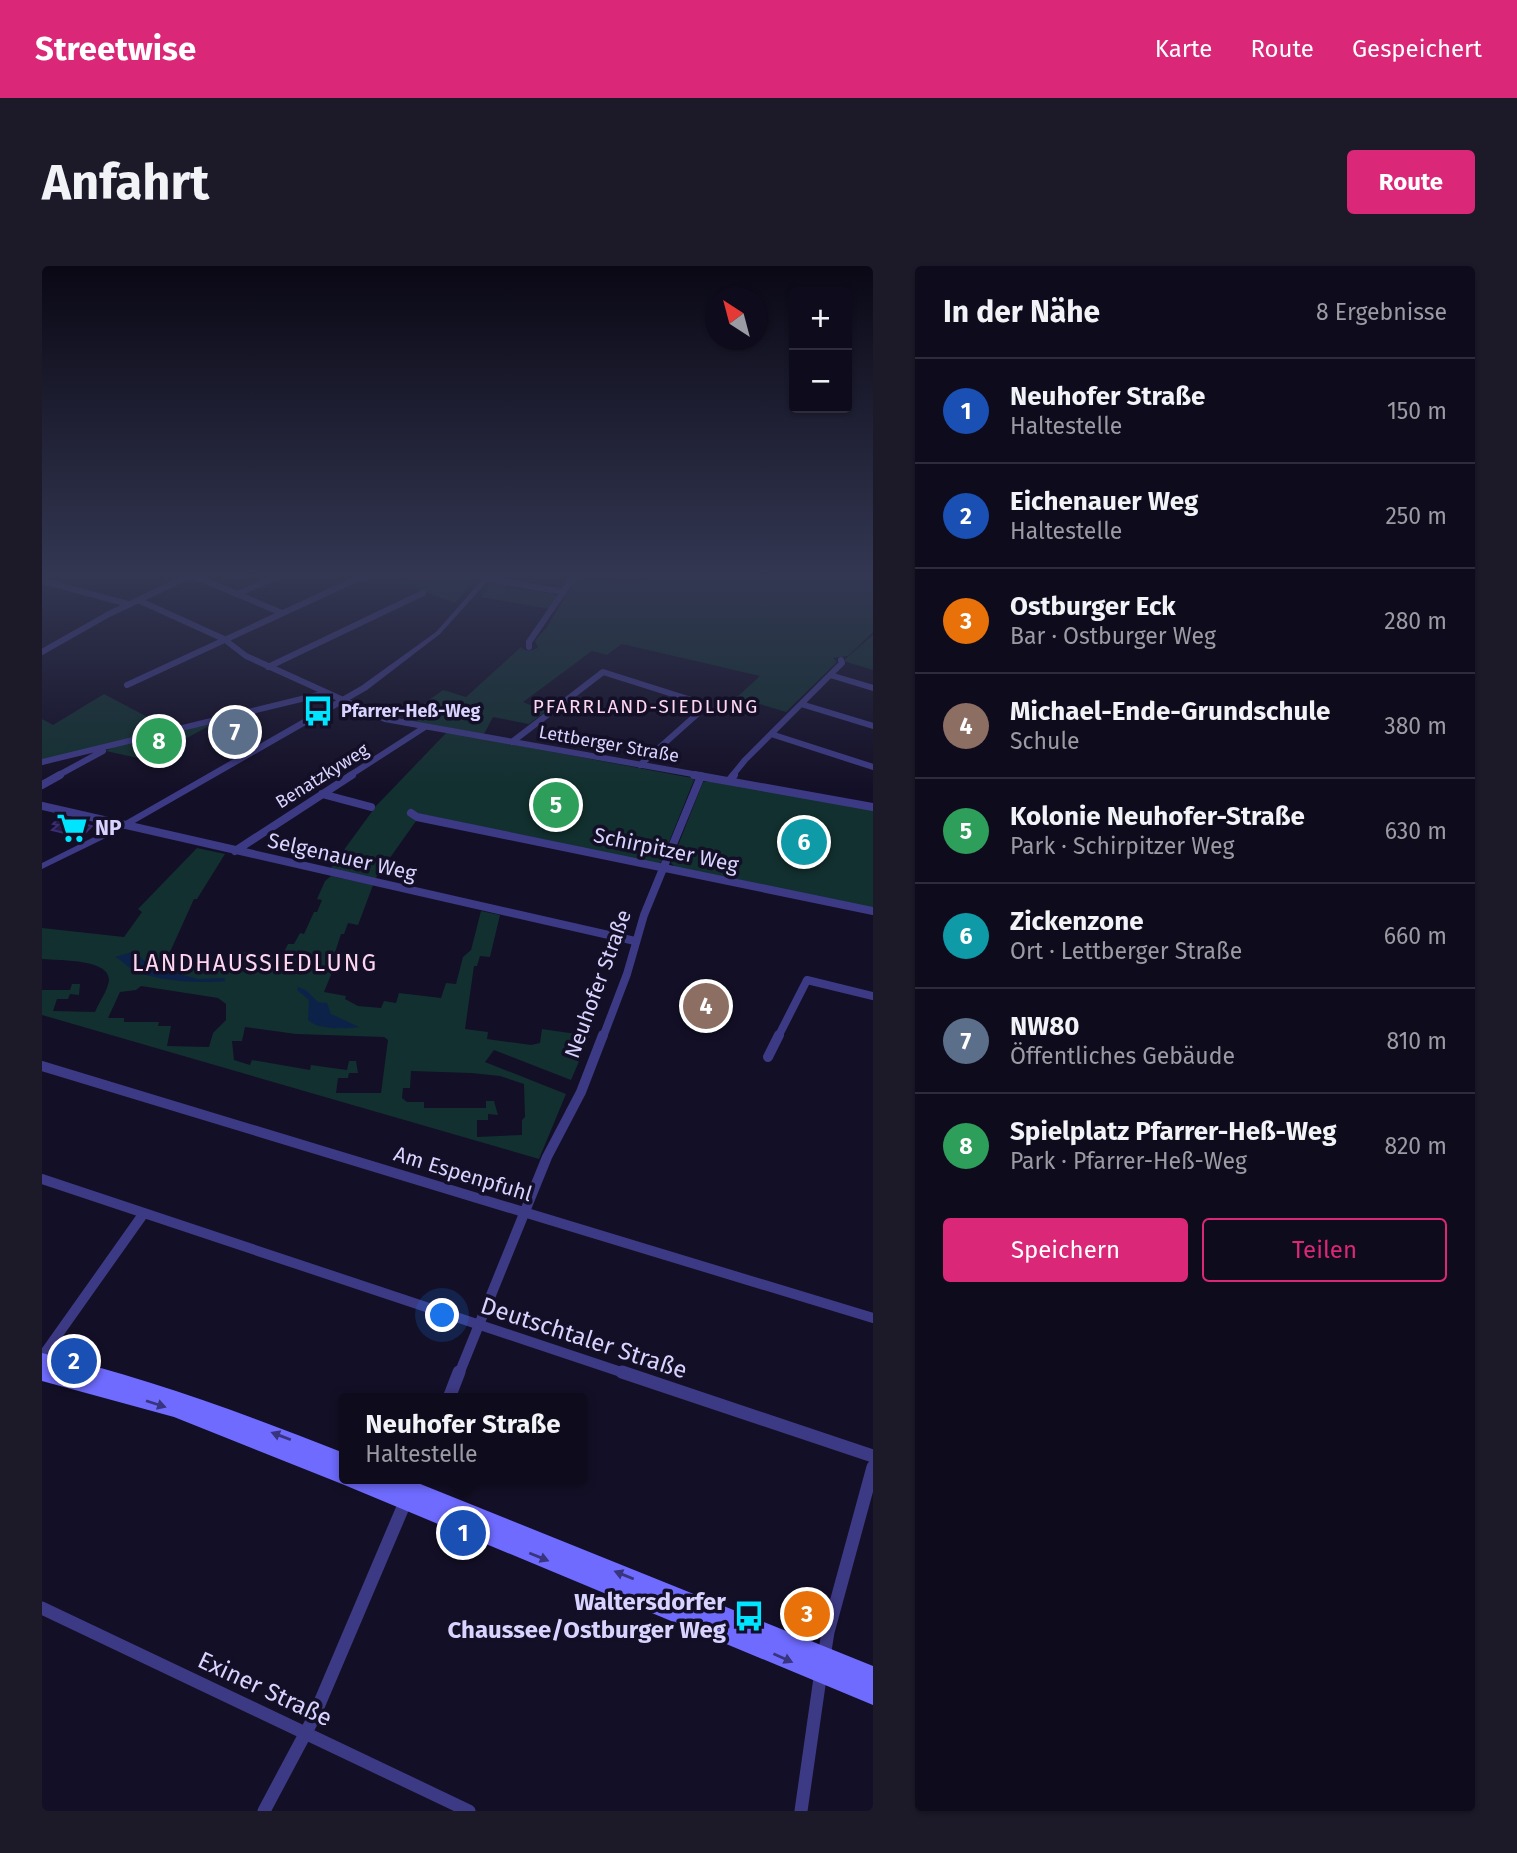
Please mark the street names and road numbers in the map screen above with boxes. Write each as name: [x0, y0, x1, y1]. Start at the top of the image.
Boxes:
street label: Lettberger Straße: [537, 721, 681, 767]
street label: Benatzkyweg: [271, 738, 373, 813]
street label: Schirpitzer Weg: [591, 822, 741, 878]
street label: Selgenauer Weg: [265, 827, 419, 887]
street label: Neuhofer Straße: [559, 906, 637, 1062]
street label: Am Espenpfuhl: [391, 1141, 535, 1207]
street label: Deutschtaler Straße: [477, 1291, 691, 1385]
street label: Exiner Straße: [194, 1646, 336, 1732]

